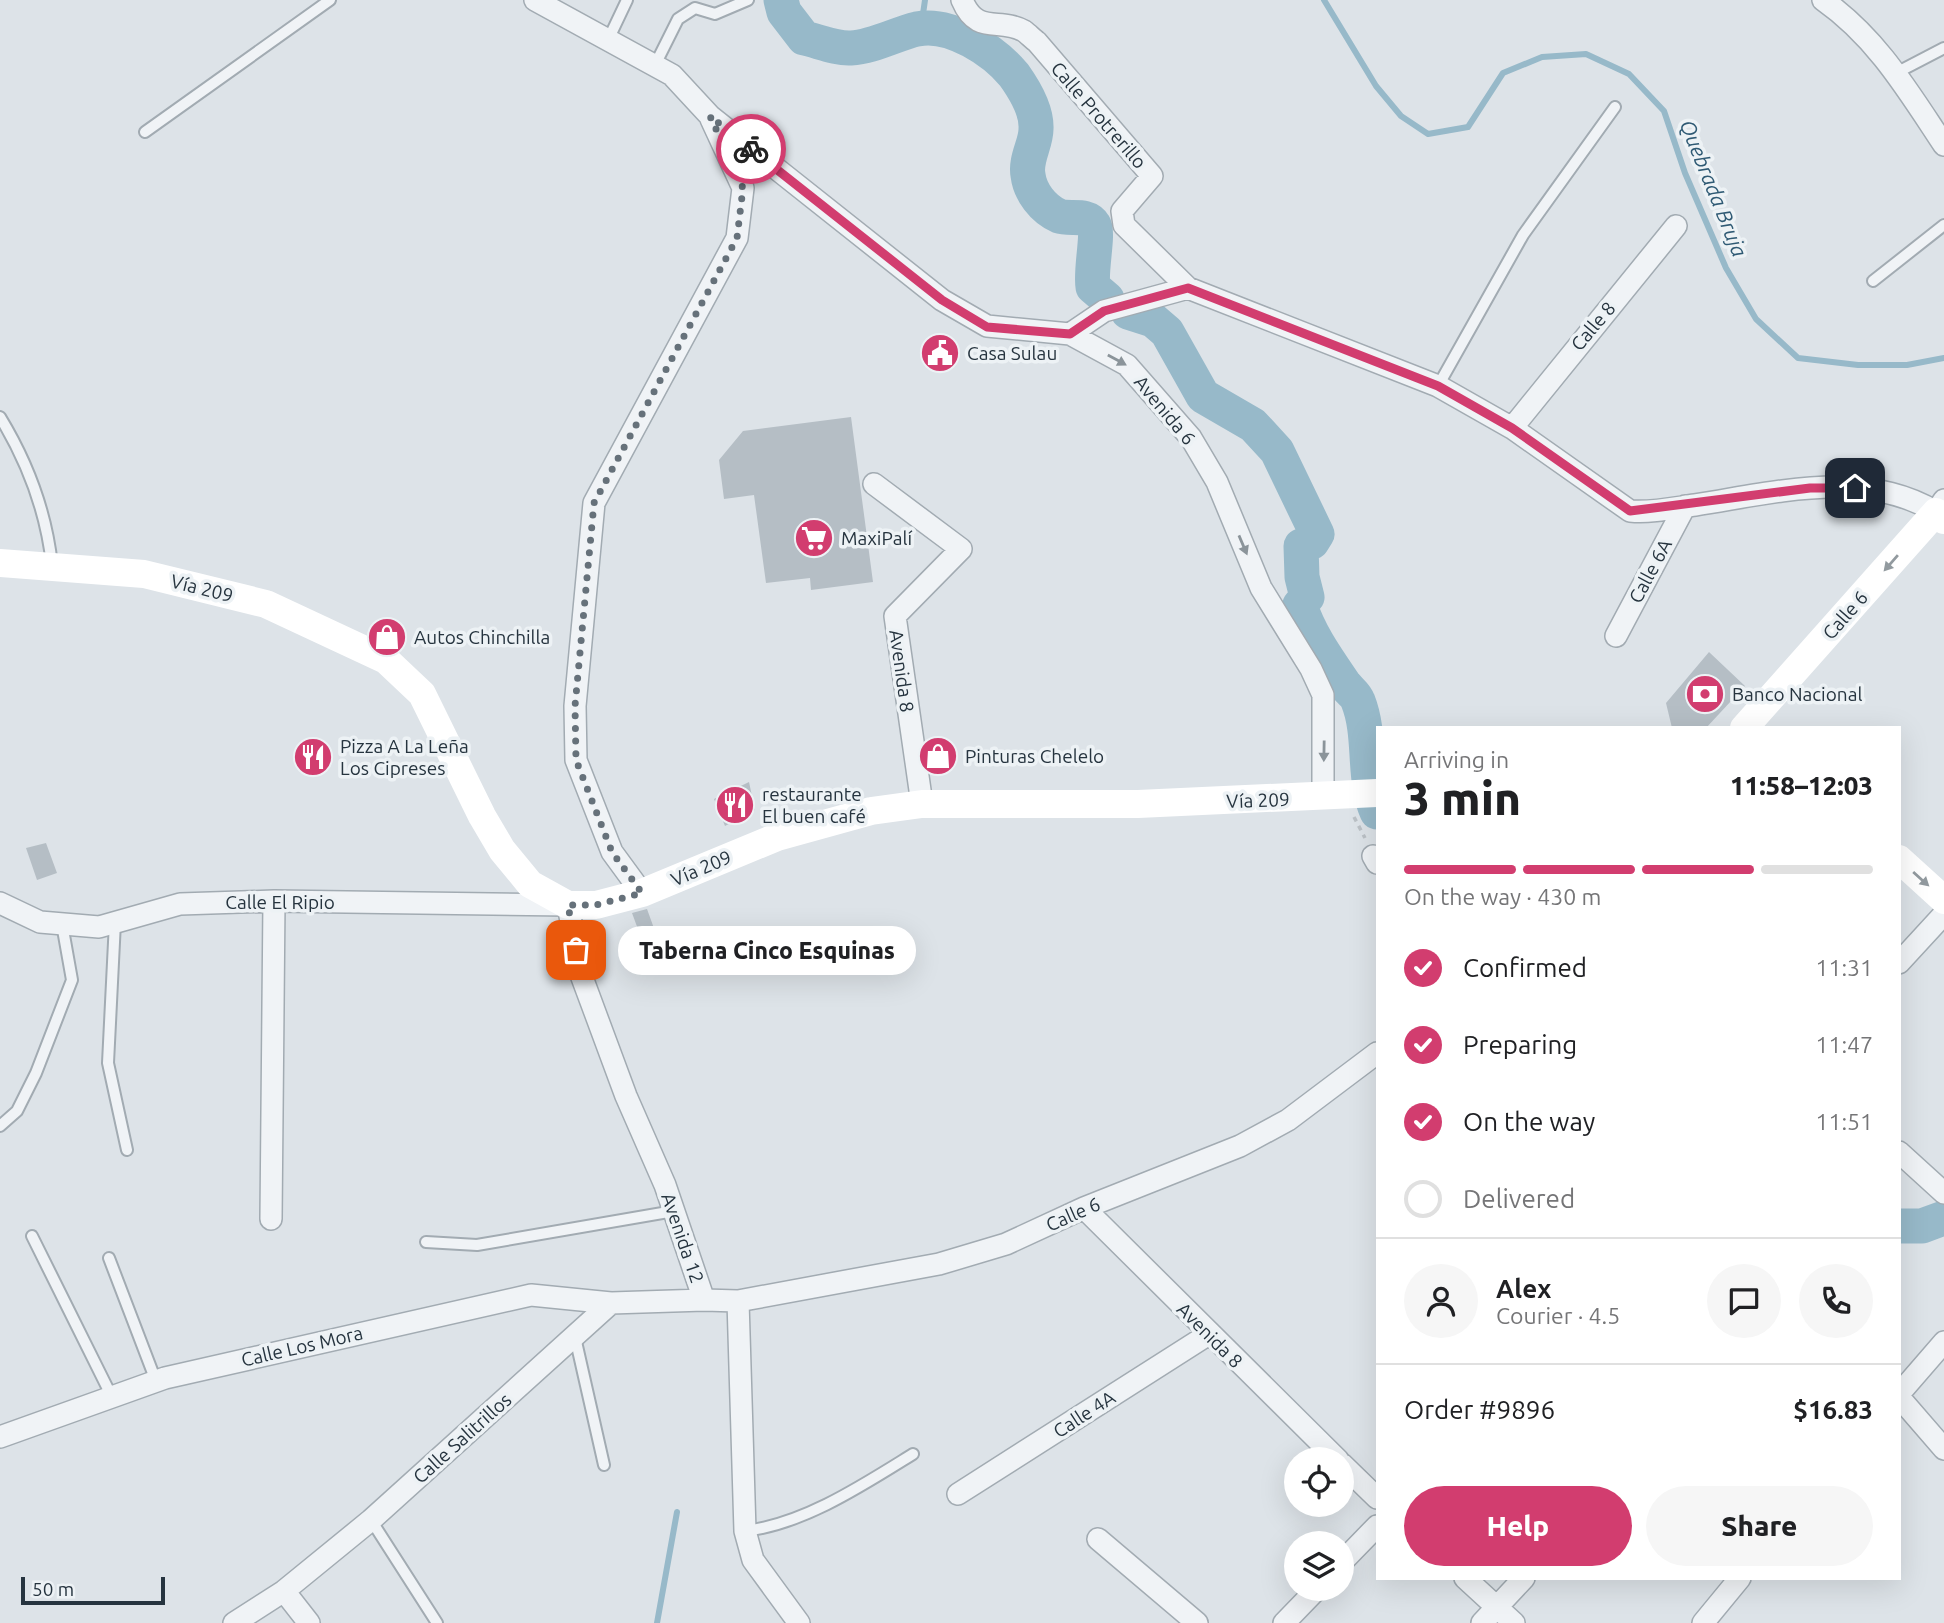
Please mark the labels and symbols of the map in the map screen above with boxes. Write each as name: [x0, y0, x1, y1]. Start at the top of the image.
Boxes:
street label: Calle Protrerillo: [1047, 57, 1151, 173]
courier: [716, 114, 786, 184]
water label: Quebrada Bruja: [1675, 116, 1752, 260]
street label: Calle 8: [1566, 297, 1620, 355]
public building icon: Casa Sulau: [919, 332, 961, 374]
place label: Casa Sulau: [967, 342, 1057, 364]
one-way arrow: [1107, 354, 1126, 366]
street label: Avenida 6: [1130, 371, 1200, 449]
pin: [1825, 458, 1885, 518]
supermarket icon: MaxiPalí: [793, 517, 835, 559]
place label: MaxiPalí: [841, 527, 912, 549]
one-way arrow: [1238, 534, 1249, 555]
street label: Calle 6A: [1624, 535, 1676, 607]
one-way arrow: [1884, 555, 1899, 572]
street label: Vía 209: [169, 570, 235, 606]
street label: Calle 6: [1818, 586, 1872, 644]
shop icon: Autos Chinchilla: [366, 616, 408, 658]
place label: Autos Chinchilla: [414, 626, 550, 648]
street label: Avenida 8: [885, 628, 919, 714]
bank icon: Banco Nacional: [1684, 673, 1726, 715]
place label: Banco Nacional: [1732, 683, 1862, 705]
place label: Pizza A La Leña Los Cipreses: [340, 735, 469, 779]
shop icon: Pinturas Chelelo: [917, 735, 959, 777]
restaurant icon: Pizza A La Leña Los Cipreses: [292, 736, 334, 778]
one-way arrow: [1319, 741, 1330, 763]
place label: Pinturas Chelelo: [965, 745, 1104, 767]
place label: restaurante El buen café: [762, 783, 866, 827]
restaurant icon: restaurante El buen café: [714, 784, 756, 826]
street label: Vía 209: [1226, 788, 1290, 812]
street label: Vía 209: [667, 845, 735, 891]
one-way arrow: [1912, 871, 1929, 887]
street label: Calle El Ripio: [225, 891, 335, 913]
pin: [546, 920, 606, 980]
callout: Taberna Cinco Esquinas: [618, 926, 916, 974]
street label: Avenida 12: [657, 1190, 709, 1286]
street label: Calle 6: [1043, 1192, 1103, 1236]
street label: Avenida 8: [1173, 1298, 1247, 1372]
street label: Calle Los Mora: [239, 1321, 365, 1371]
street label: Calle 4A: [1049, 1386, 1120, 1442]
street label: Calle Salitrillos: [409, 1388, 515, 1488]
scale bar: [21, 1574, 164, 1606]

